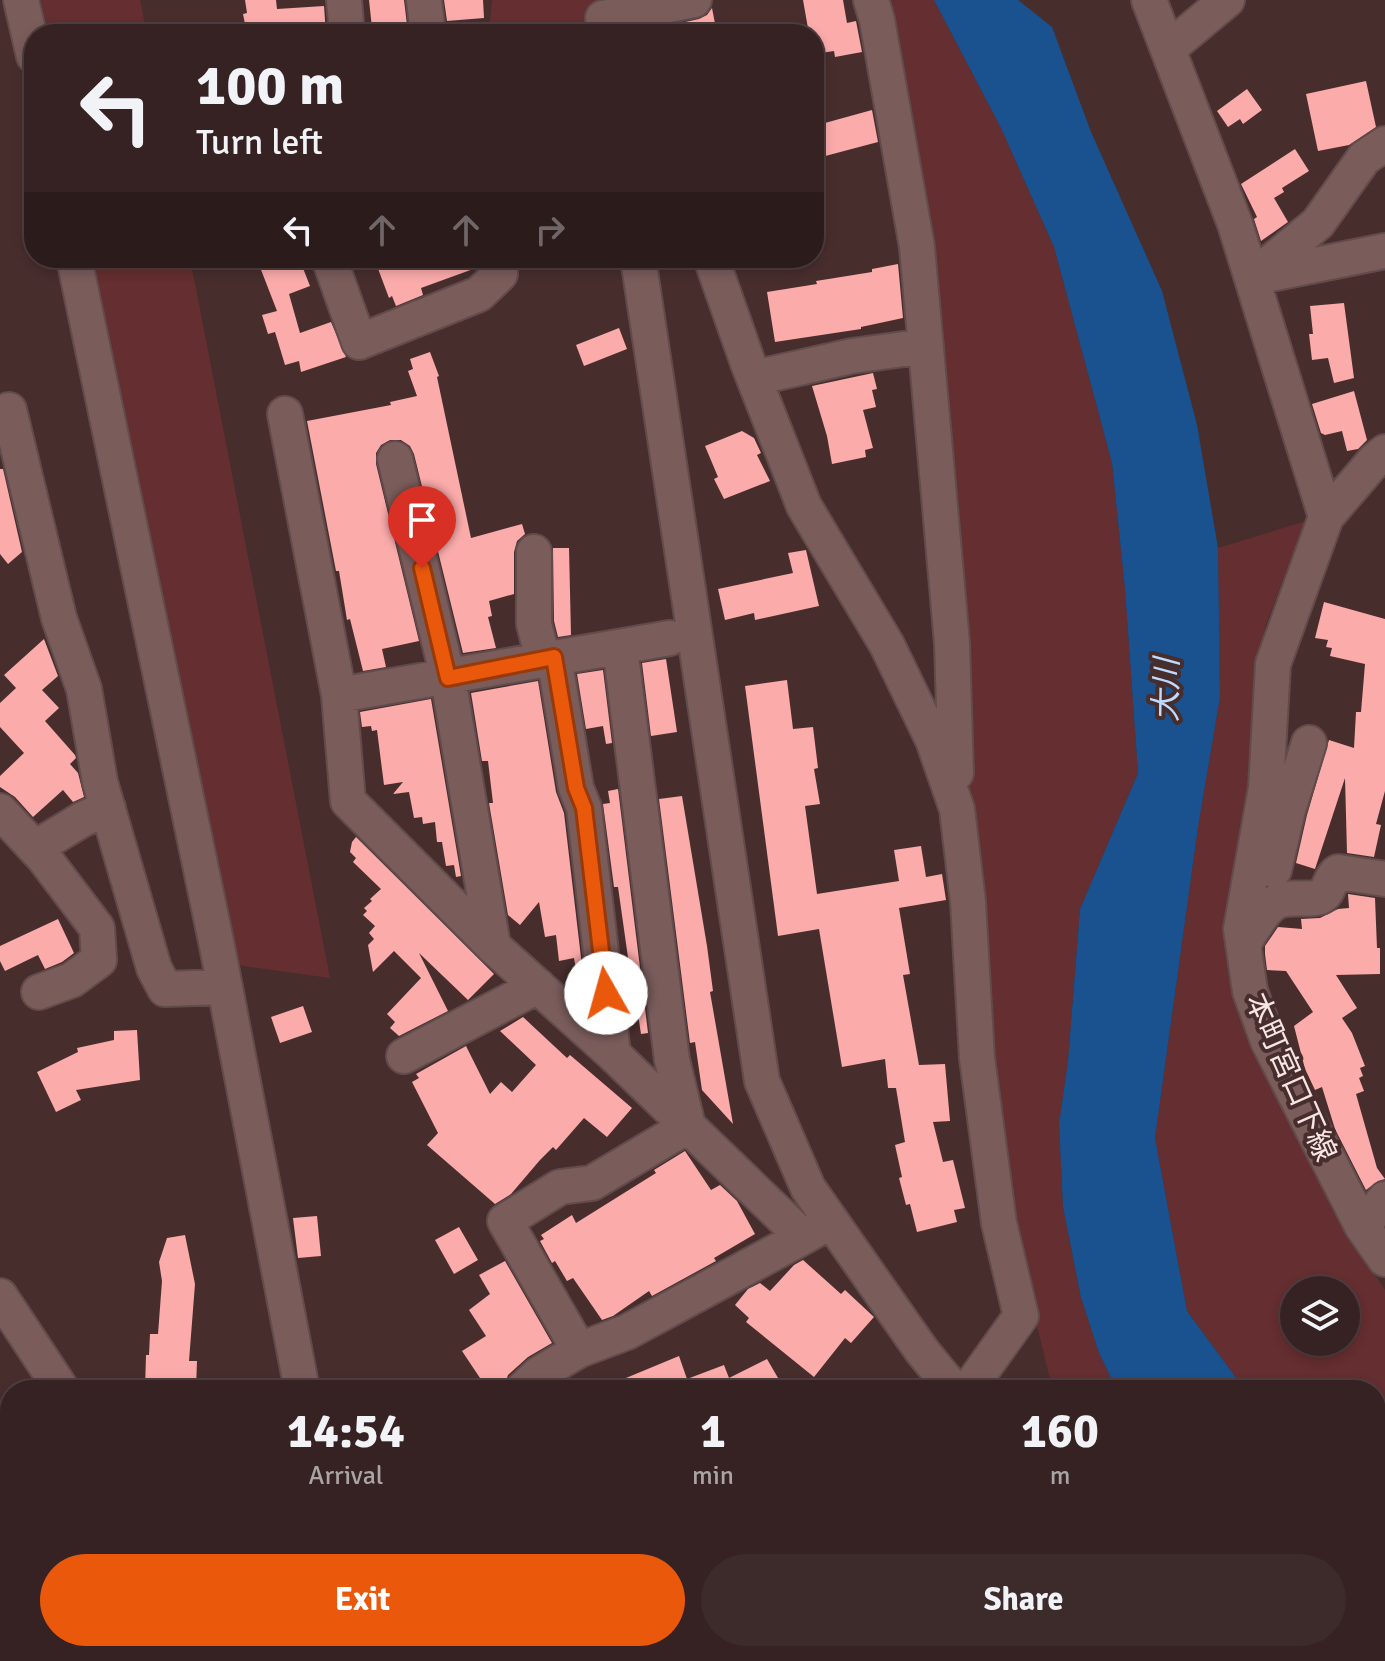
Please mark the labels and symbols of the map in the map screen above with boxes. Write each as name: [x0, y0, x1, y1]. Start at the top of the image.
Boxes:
pin: [388, 486, 456, 568]
water label: 大川: [1146, 655, 1187, 722]
position arrow: [564, 951, 648, 1035]
street label: 本町宮口下線: [1237, 987, 1344, 1167]

